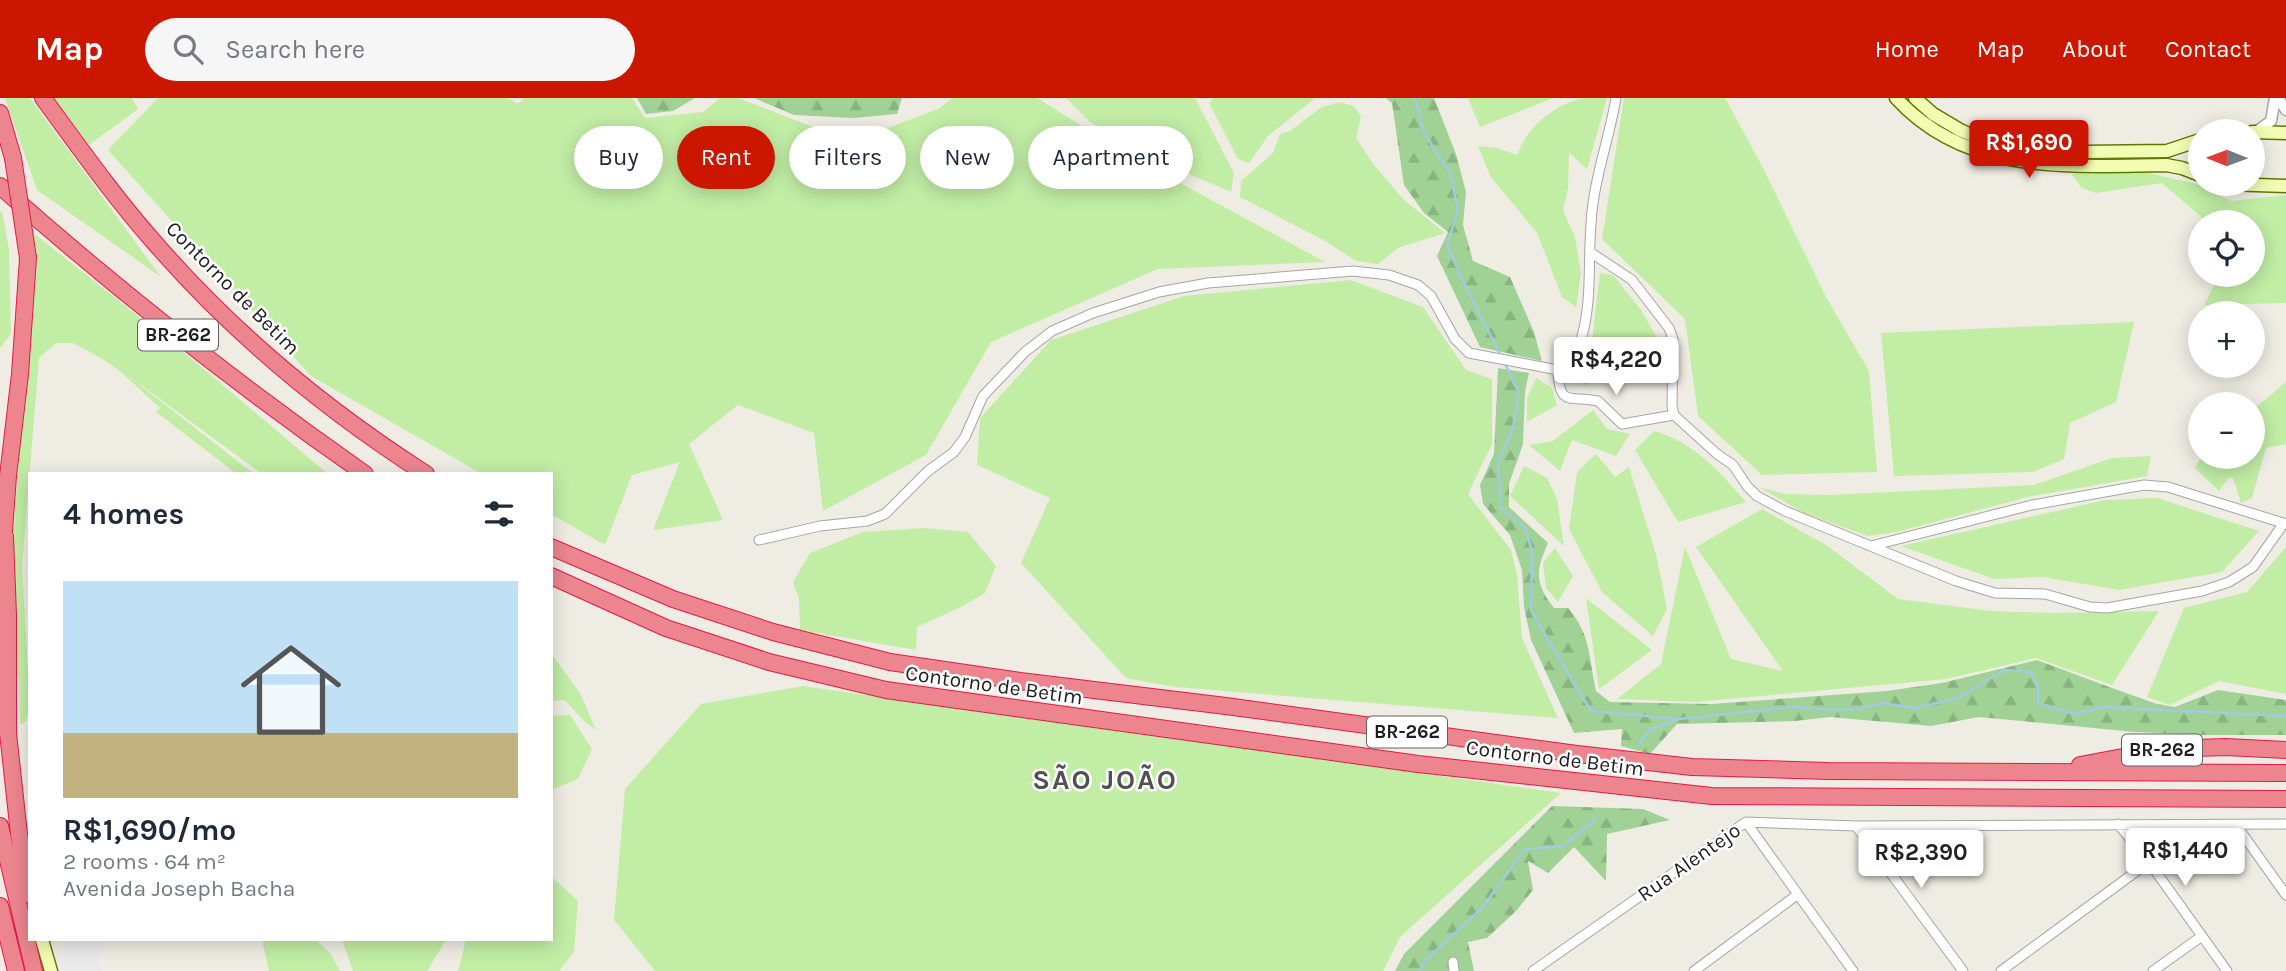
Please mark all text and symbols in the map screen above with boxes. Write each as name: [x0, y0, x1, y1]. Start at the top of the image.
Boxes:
search box: [145, 18, 635, 81]
text: Map: [35, 30, 103, 68]
icon: search: [169, 30, 207, 68]
text: Search here: [225, 34, 365, 65]
text: Home: [1875, 35, 1939, 63]
text: Map: [1977, 35, 2024, 63]
text: About: [2062, 35, 2127, 63]
text: Contact: [2165, 35, 2251, 63]
north arrow: [2188, 119, 2264, 196]
map controls: [2188, 119, 2265, 469]
pin: R$1,690: [1964, 120, 2094, 180]
chip: Buy: [574, 126, 663, 189]
chip: Rent: [677, 126, 775, 189]
chip: Filters: [789, 126, 906, 189]
chip: New: [920, 126, 1014, 189]
chip: Apartment: [1028, 126, 1193, 189]
text: R$1,690: [1985, 129, 2073, 156]
button: locate: [2188, 210, 2265, 287]
street label: Contorno de Betim: [161, 216, 305, 360]
button: +: [2188, 301, 2265, 378]
road number: BR-262: [138, 319, 218, 350]
pin: R$4,220: [1551, 338, 1681, 397]
text: R$4,220: [1570, 346, 1662, 373]
button: −: [2188, 392, 2265, 469]
icon: filters: [480, 495, 518, 533]
text: 4 homes: [63, 496, 184, 532]
icon: home: [228, 627, 354, 753]
street label: Contorno de Betim: [904, 661, 1084, 709]
road number: BR-262: [1367, 716, 1447, 748]
road number: BR-262: [2122, 734, 2202, 765]
street label: Contorno de Betim: [1465, 735, 1645, 781]
district label: SÃO JOÃO: [1032, 763, 1178, 796]
text: R$1,690/mo: [63, 812, 236, 848]
street label: Rua Alentejo: [1633, 818, 1745, 906]
pin: R$1,440: [2120, 828, 2250, 888]
pin: R$2,390: [1856, 830, 1986, 890]
text: R$1,440: [2142, 837, 2228, 864]
text: R$2,390: [1874, 839, 1968, 866]
text: 2 rooms · 64 m²: [63, 848, 226, 875]
text: Avenida Joseph Bacha: [63, 875, 295, 902]

